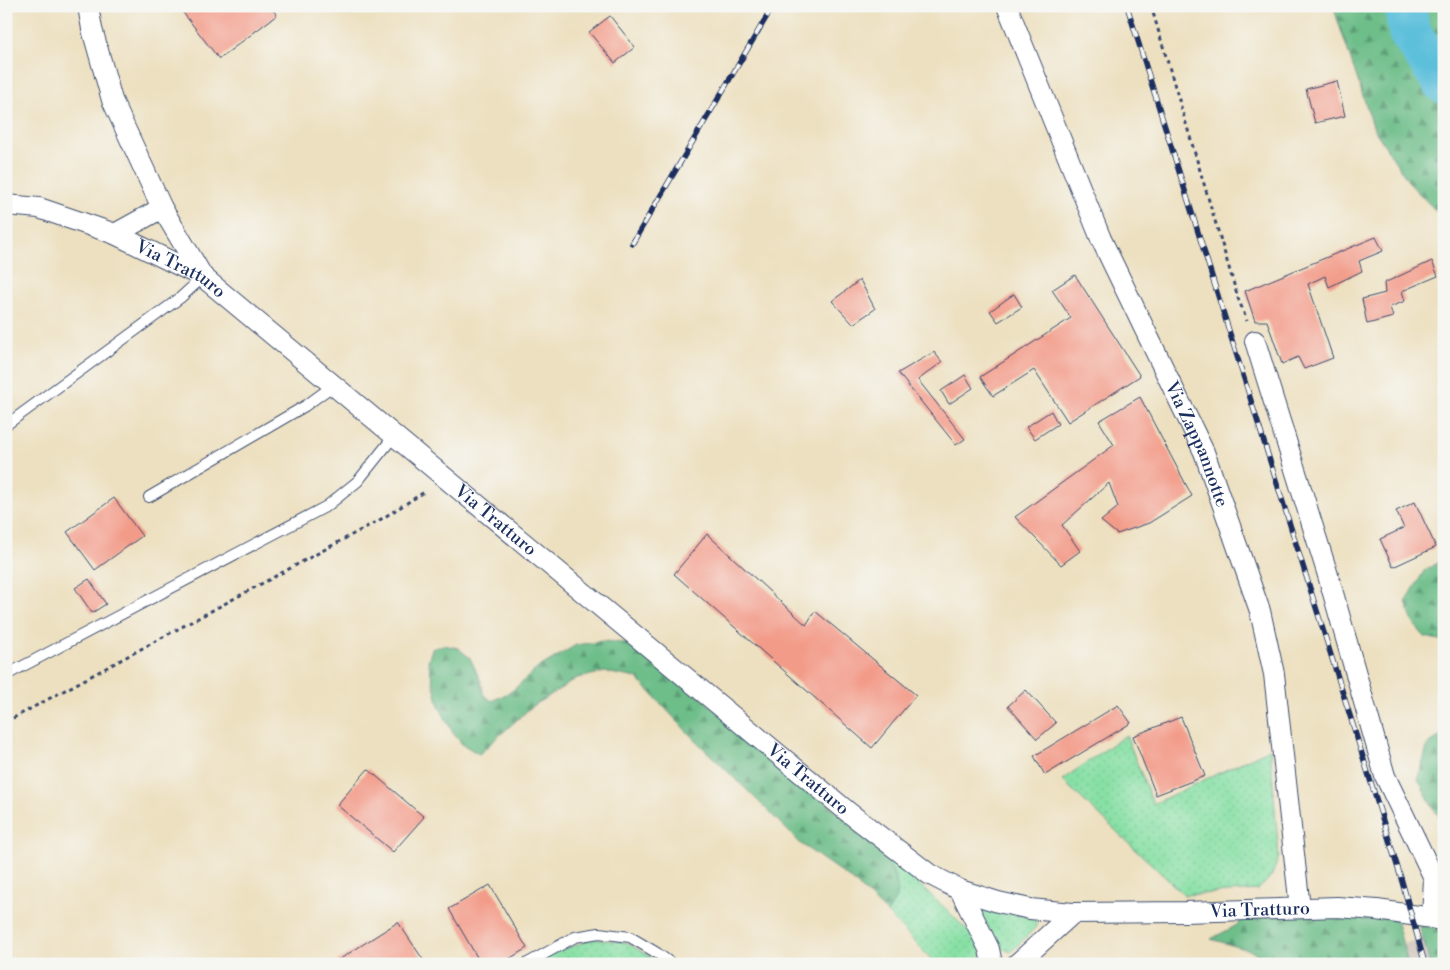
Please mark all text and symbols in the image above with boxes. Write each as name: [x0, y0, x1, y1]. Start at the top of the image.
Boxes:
street label: Via Tratturo: [131, 234, 231, 303]
street label: Via Zappannotte: [1160, 377, 1234, 510]
street label: Via Tratturo: [449, 479, 542, 561]
street label: Via Tratturo: [762, 738, 854, 820]
street label: Via Tratturo: [1208, 896, 1310, 923]

